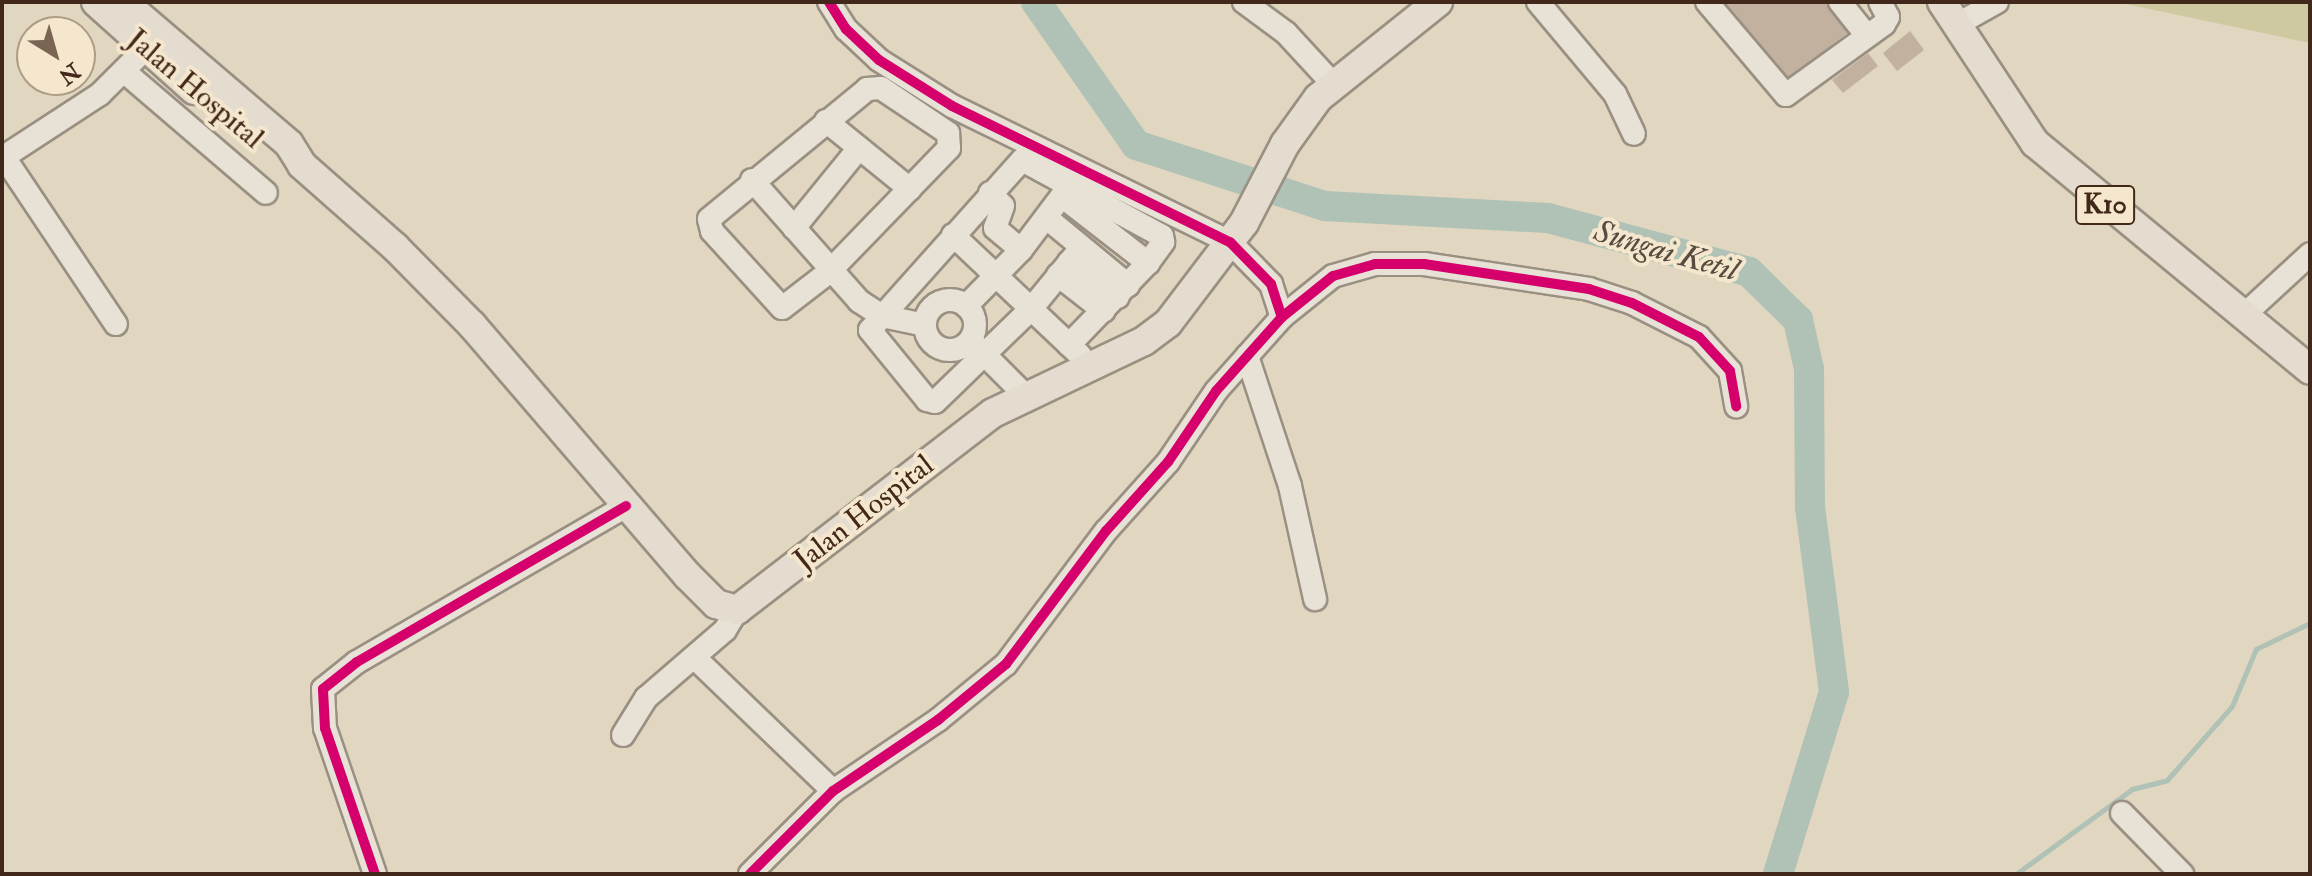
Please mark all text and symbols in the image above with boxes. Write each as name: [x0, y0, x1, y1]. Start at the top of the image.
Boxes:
north arrow: [16, 16, 96, 96]
street label: Jalan Hospital: [119, 21, 271, 157]
text: N: [53, 56, 86, 91]
road number: K10: [2075, 181, 2135, 229]
water label: Sungai Ketil: [1590, 212, 1742, 290]
street label: Jalan Hospital: [787, 447, 941, 579]

